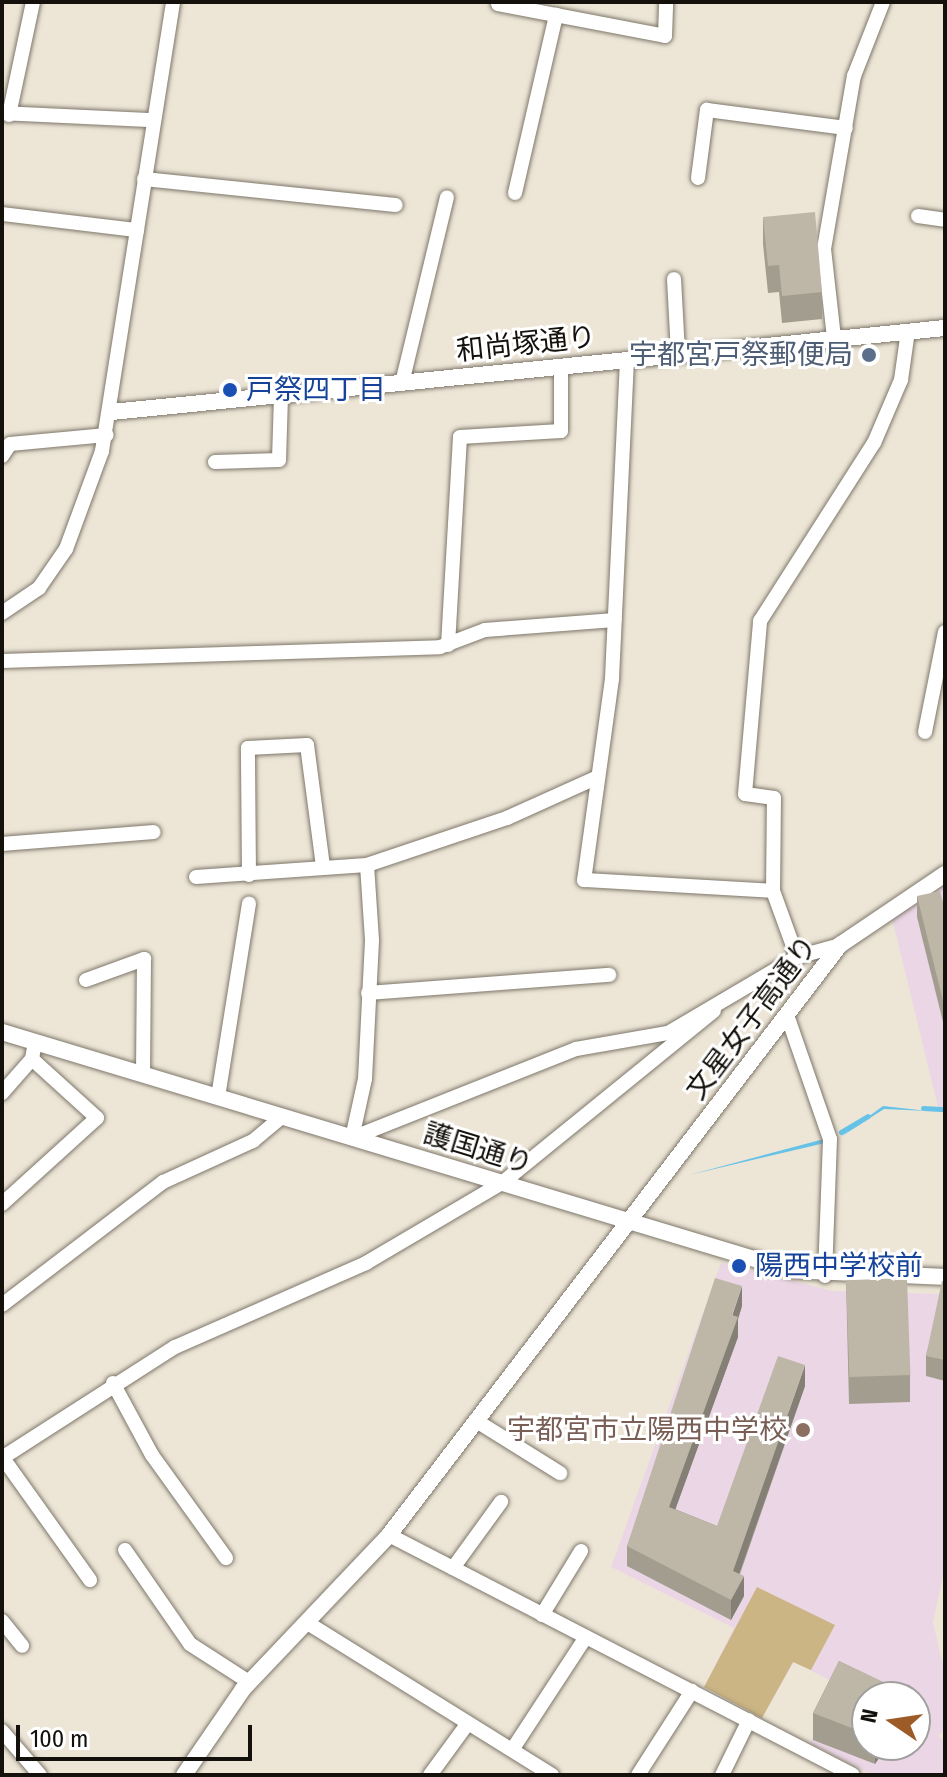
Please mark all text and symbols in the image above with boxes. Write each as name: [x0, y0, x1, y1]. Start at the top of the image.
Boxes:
street label: 和尚塚通り: [455, 320, 597, 368]
place label: 宇都宮戸祭郵便局: [629, 338, 853, 372]
marker: 宇都宮戸祭郵便局: [860, 346, 878, 364]
place label: 戸祭四丁目: [246, 373, 386, 407]
marker: 戸祭四丁目: [221, 381, 239, 399]
street label: 文星女子高通り: [680, 930, 824, 1106]
street label: 護国通り: [420, 1117, 536, 1181]
place label: 陽西中学校前: [755, 1249, 923, 1283]
marker: 陽西中学校前: [730, 1257, 748, 1275]
place label: 宇都宮市立陽西中学校: [507, 1413, 787, 1447]
marker: 宇都宮市立陽西中学校: [794, 1421, 812, 1439]
north arrow: [851, 1681, 931, 1761]
text: N: [854, 1706, 884, 1725]
scale bar: [20, 1709, 256, 1759]
text: 100 m: [30, 1725, 88, 1753]

